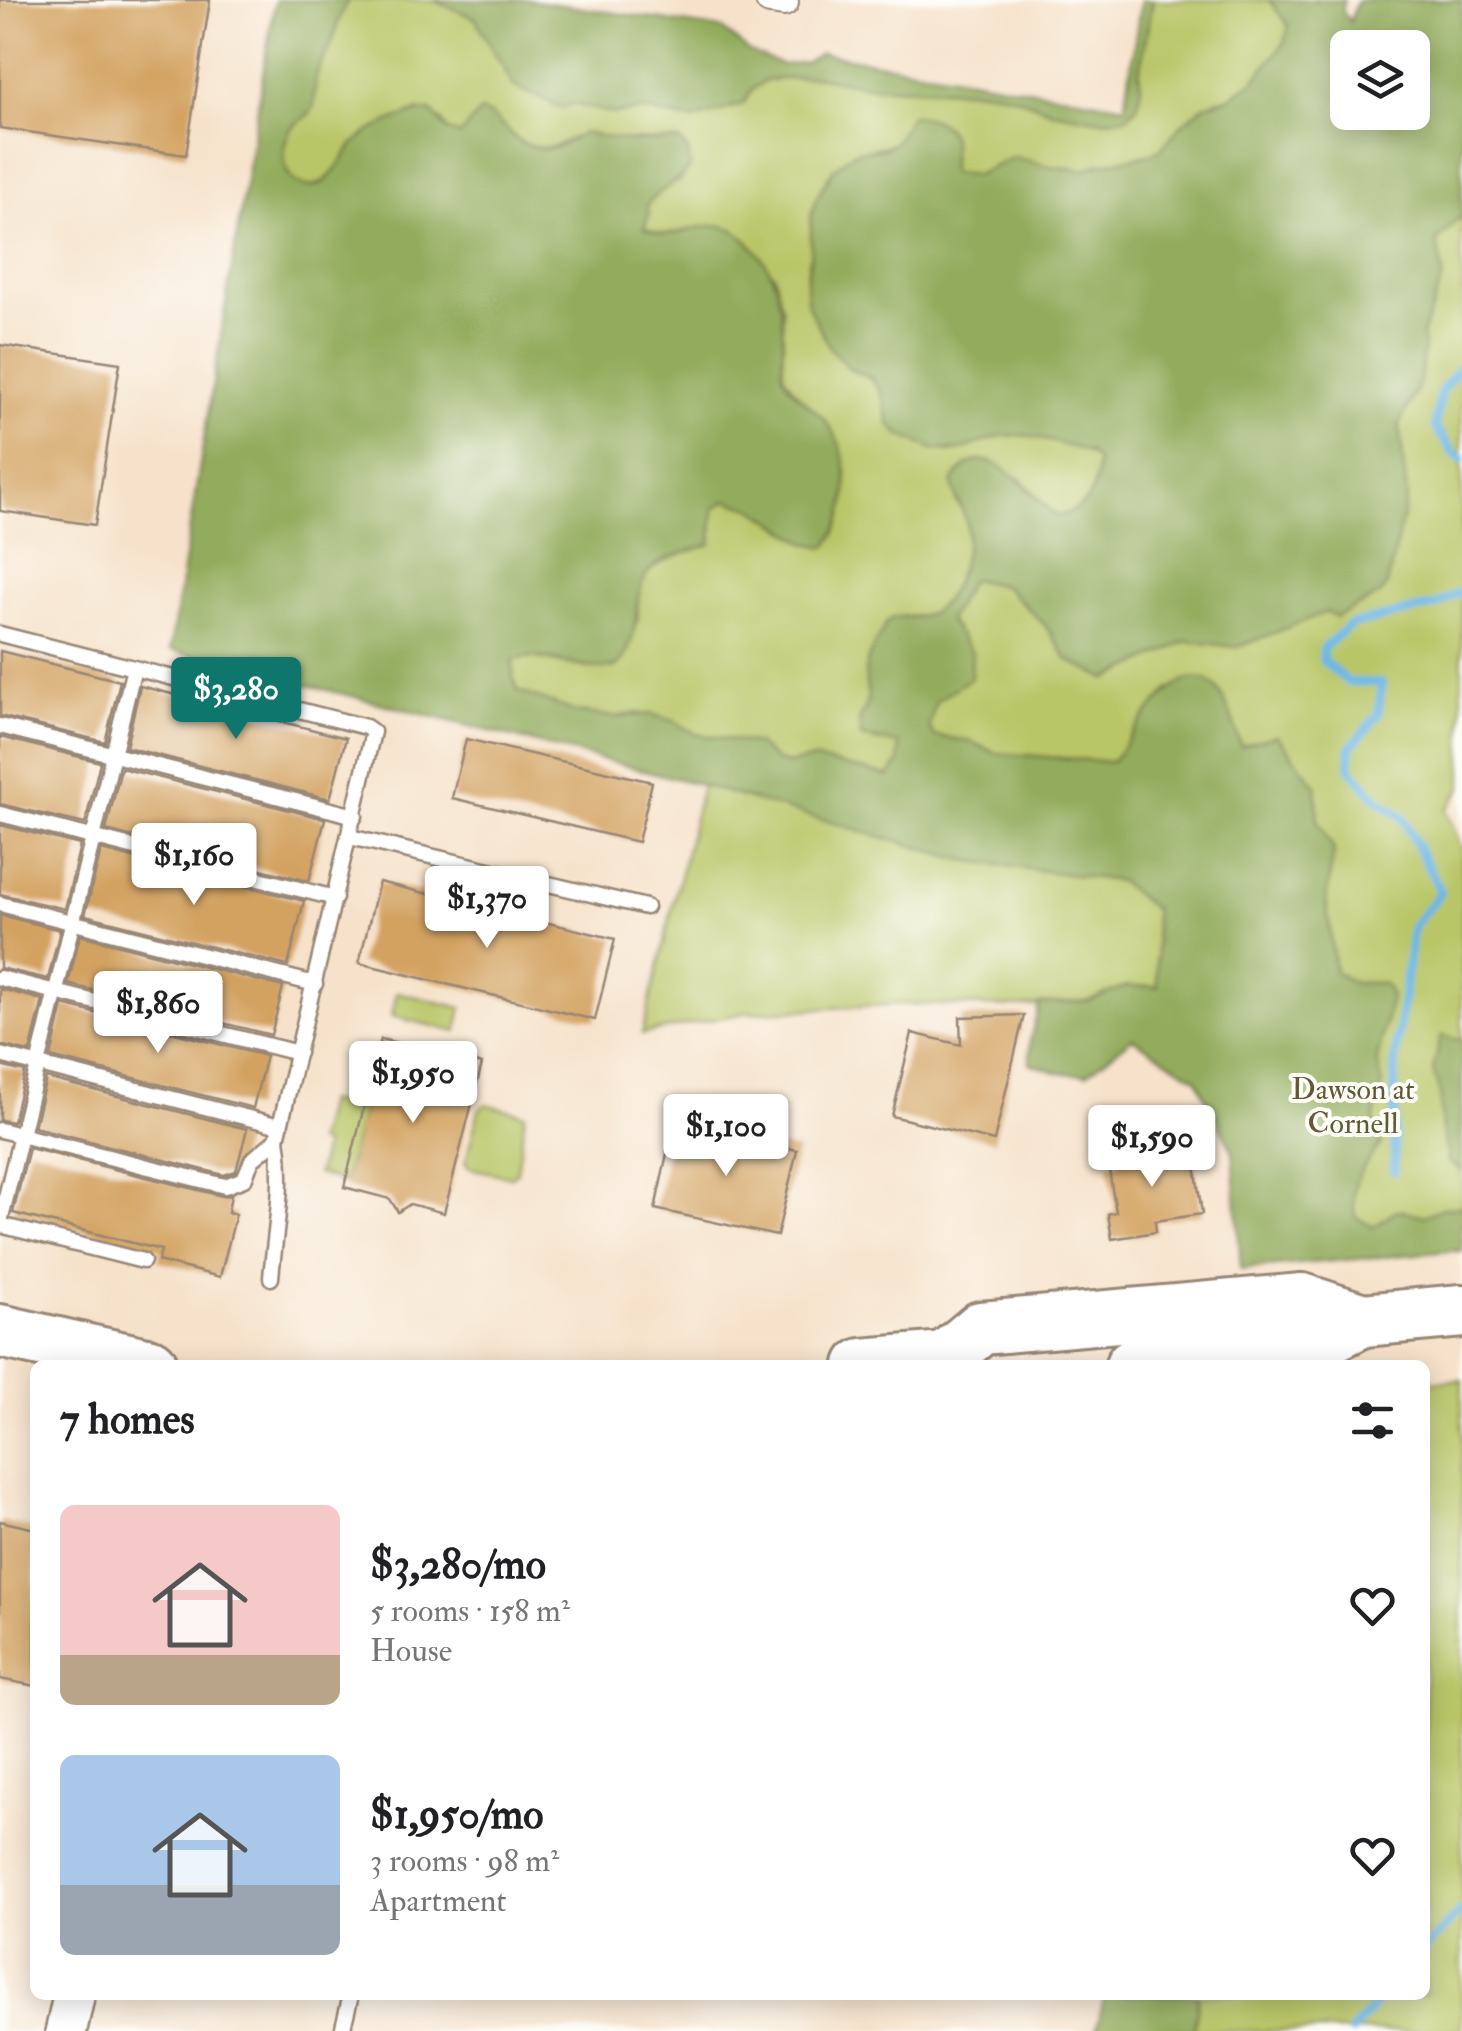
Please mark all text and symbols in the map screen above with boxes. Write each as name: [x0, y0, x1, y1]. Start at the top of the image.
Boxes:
map controls: [1330, 30, 1430, 130]
button: layers: [1330, 30, 1430, 130]
pin: $3,280: [155, 657, 317, 742]
text: $3,280: [193, 669, 279, 709]
pin: $1,160: [113, 823, 275, 908]
text: $1,160: [154, 835, 234, 875]
pin: $1,370: [406, 866, 568, 951]
text: $1,370: [447, 878, 527, 918]
pin: $1,860: [77, 971, 239, 1056]
text: $1,860: [116, 983, 200, 1023]
pin: $1,950: [332, 1041, 494, 1126]
text: $1,950: [371, 1053, 455, 1093]
park label: Dawson at Cornell: [1291, 1071, 1415, 1142]
pin: $1,100: [645, 1094, 807, 1179]
pin: $1,590: [1071, 1105, 1233, 1190]
text: $1,100: [685, 1106, 767, 1146]
text: $1,590: [1110, 1117, 1194, 1157]
icon: filters: [1345, 1393, 1400, 1448]
text: 7 homes: [60, 1394, 195, 1446]
text: $3,280/mo: [370, 1539, 546, 1591]
icon: home: [140, 1545, 260, 1665]
icon: heart: [1345, 1578, 1400, 1633]
text: 5 rooms · 158 m²: [370, 1591, 570, 1631]
text: House: [370, 1631, 452, 1671]
text: $1,950/mo: [370, 1789, 543, 1841]
icon: home: [140, 1795, 260, 1915]
icon: heart: [1345, 1828, 1400, 1883]
text: 3 rooms · 98 m²: [370, 1841, 559, 1881]
text: Apartment: [370, 1881, 507, 1921]

